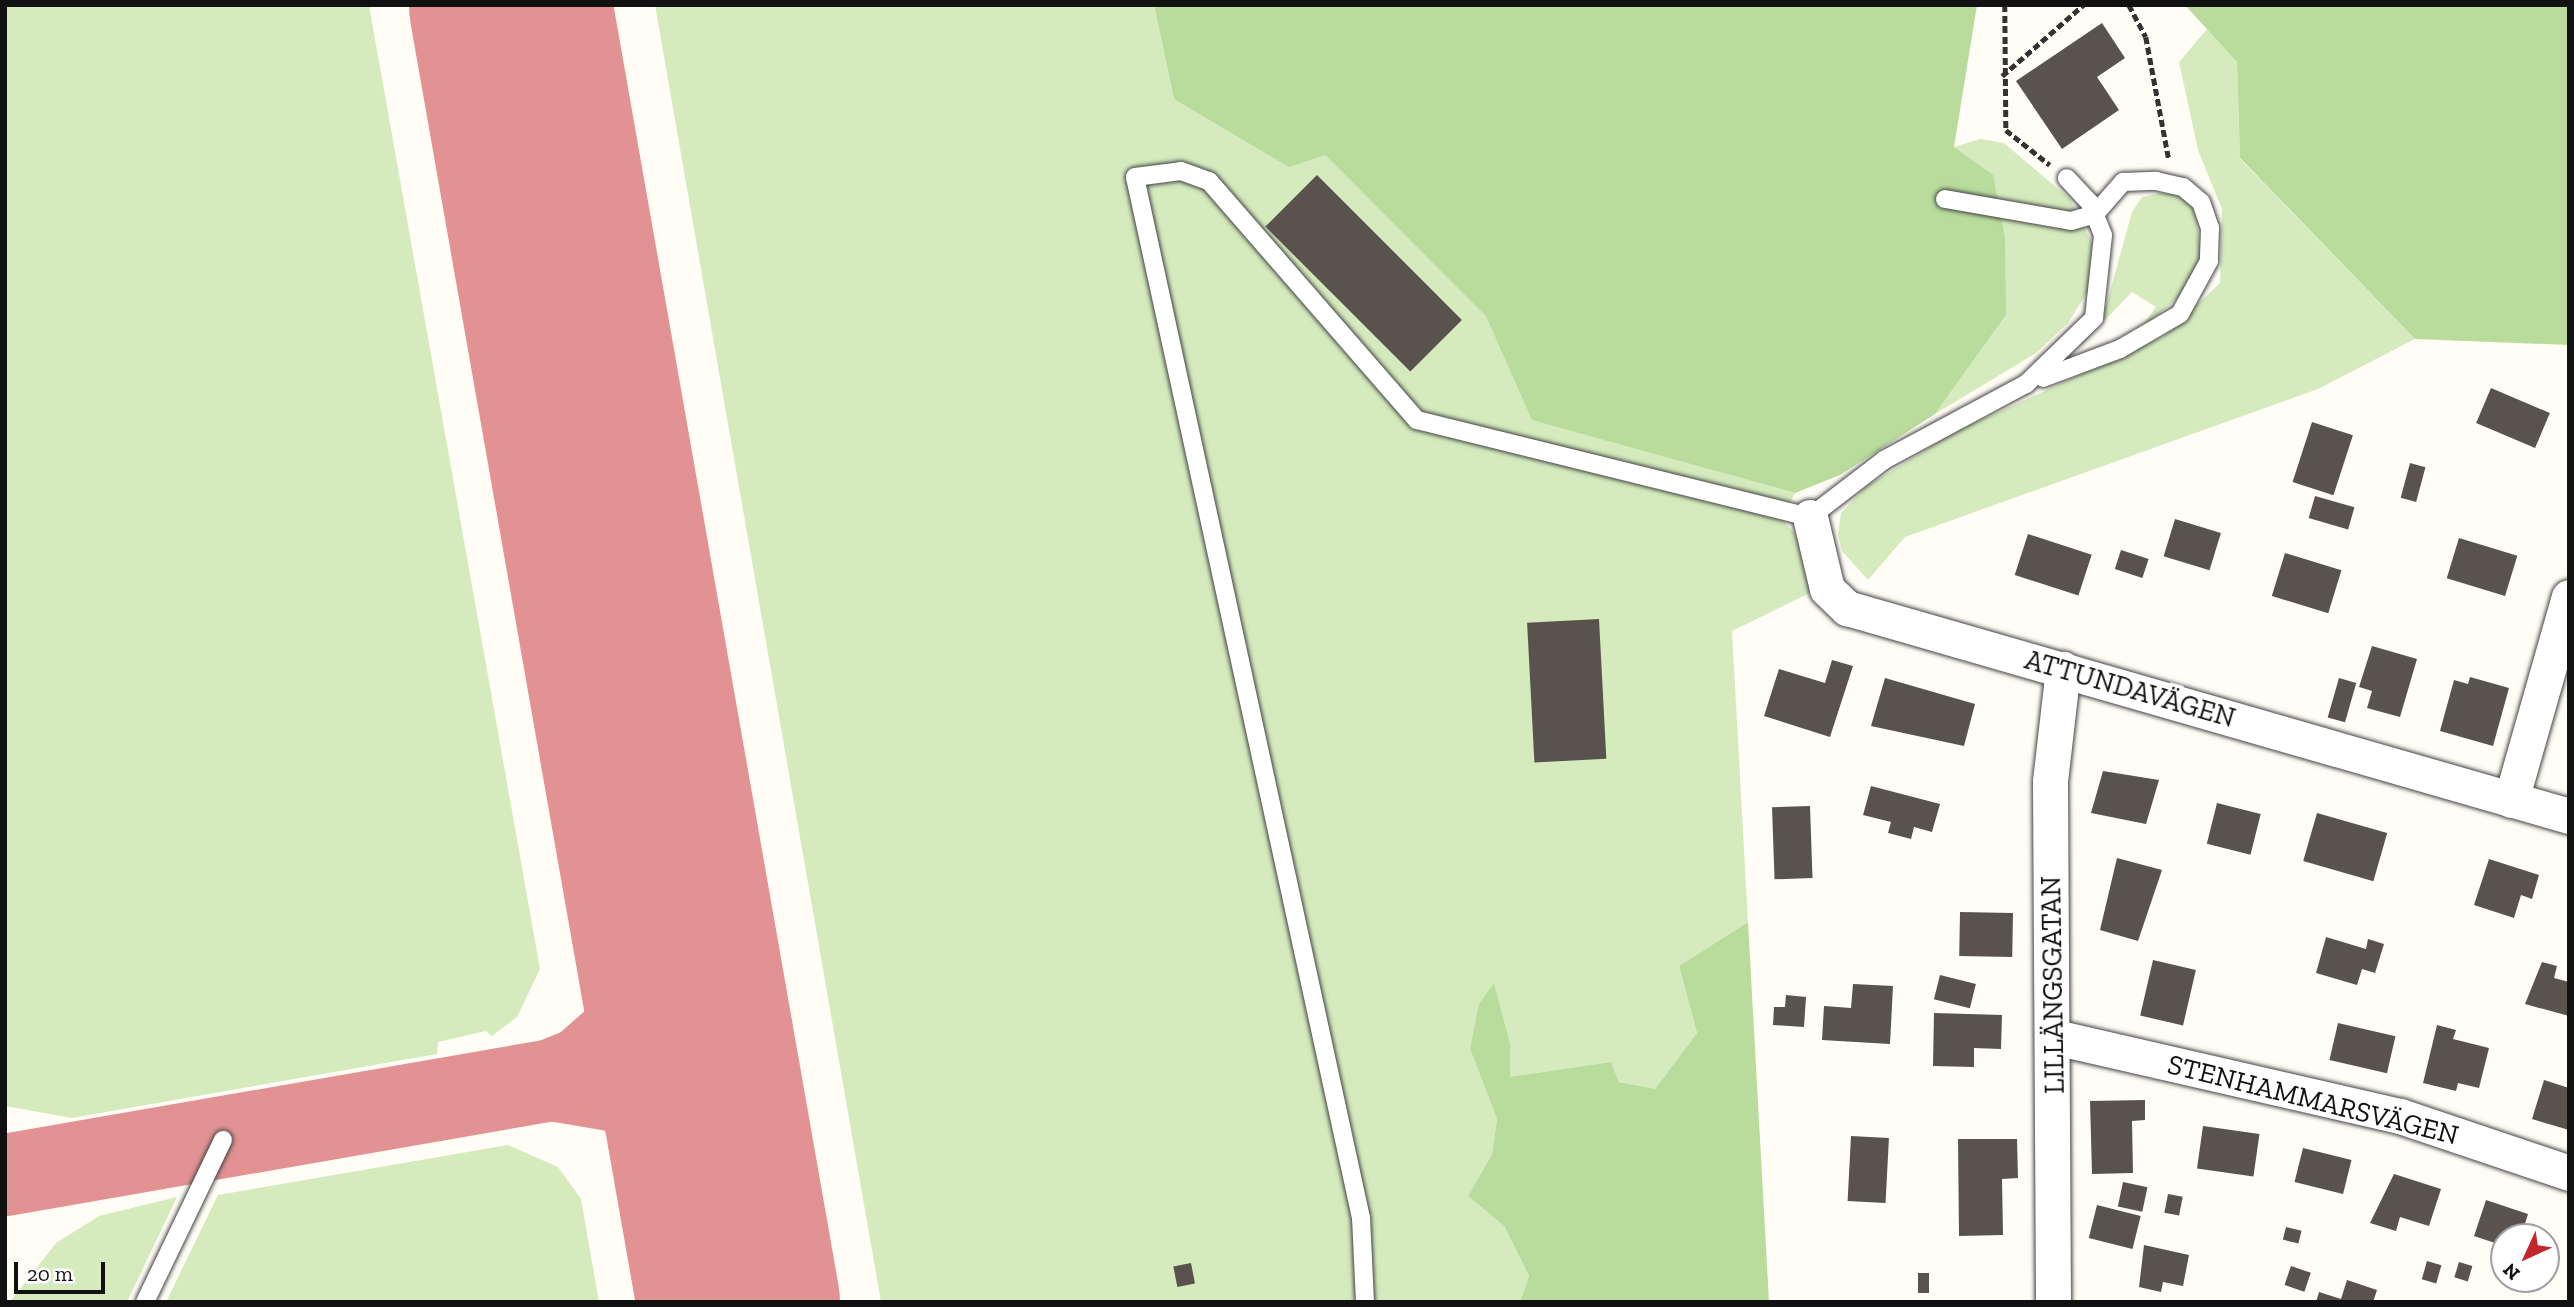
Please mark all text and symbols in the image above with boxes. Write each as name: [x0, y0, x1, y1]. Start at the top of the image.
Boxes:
street label: ATTUNDAVÄGEN: [2021, 643, 2239, 735]
street label: LILLÄNGSGATAN: [2034, 876, 2072, 1094]
street label: STENHAMMARSVÄGEN: [2164, 1048, 2462, 1152]
north arrow: [2490, 1223, 2560, 1293]
scale bar: [18, 1248, 108, 1292]
text: N: [2498, 1259, 2524, 1285]
text: 20 m: [27, 1261, 73, 1286]

